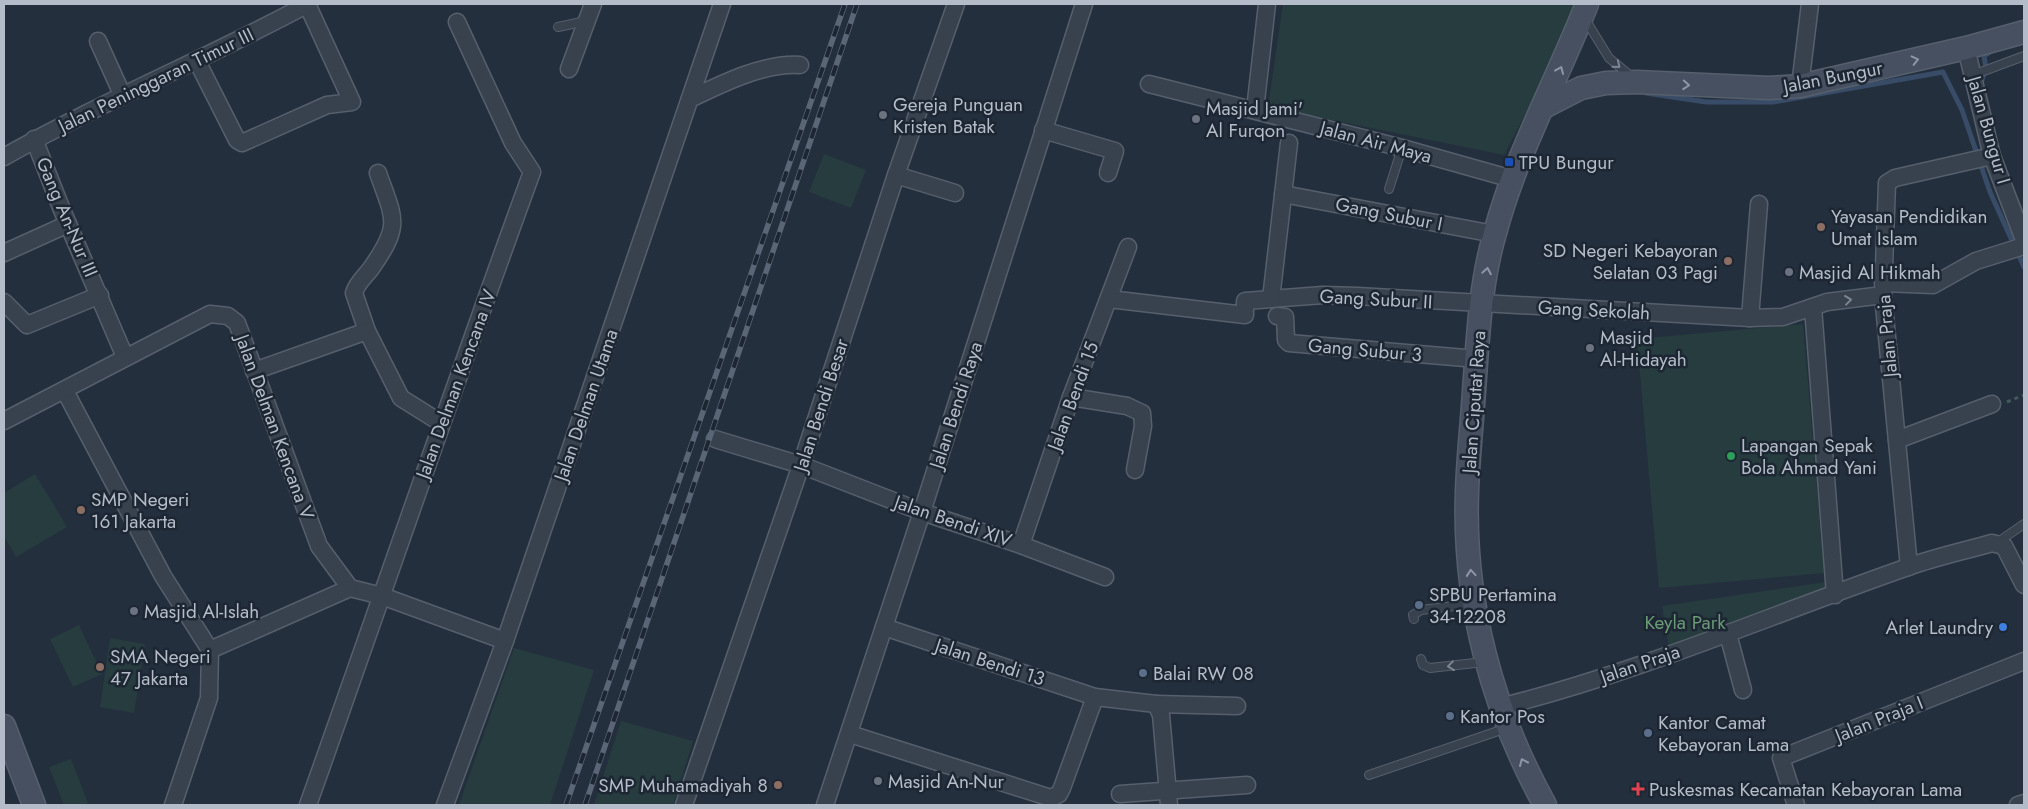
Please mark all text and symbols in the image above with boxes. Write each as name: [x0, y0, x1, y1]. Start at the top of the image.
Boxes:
street label: Jalan Peninggaran Timur III: [51, 21, 258, 140]
street label: Jalan Bungur: [1778, 54, 1885, 100]
one-way arrow: [1911, 55, 1920, 65]
one-way arrow: [1611, 60, 1620, 68]
one-way arrow: [1553, 66, 1564, 75]
street label: Jalan Bungur I: [1960, 70, 2017, 187]
one-way arrow: [1682, 80, 1690, 91]
place label: Gereja Punguan Kristen Batak: [893, 91, 1023, 140]
place label: Masjid Jami' Al Furqon: [1206, 95, 1303, 144]
marker: Gereja Punguan Kristen Batak: [877, 109, 889, 121]
marker: Masjid Jami' Al Furqon: [1190, 113, 1202, 125]
street label: Jalan Air Maya: [1314, 113, 1435, 170]
place label: TPU Bungur: [1519, 149, 1614, 176]
street label: Gang An-Nur III: [30, 153, 104, 281]
marker: TPU Bungur: [1503, 156, 1515, 168]
street label: Gang Subur I: [1333, 190, 1445, 238]
place label: Yayasan Pendidikan Umat Islam: [1831, 203, 1987, 252]
marker: Yayasan Pendidikan Umat Islam: [1815, 221, 1827, 233]
place label: SD Negeri Kebayoran Selatan 03 Pagi: [1543, 237, 1718, 286]
marker: SD Negeri Kebayoran Selatan 03 Pagi: [1722, 255, 1734, 267]
place label: Masjid Al Hikmah: [1799, 259, 1941, 286]
marker: Masjid Al Hikmah: [1783, 266, 1795, 278]
one-way arrow: [1481, 267, 1491, 276]
street label: Gang Subur II: [1319, 283, 1433, 315]
street label: Jalan Delman Kencana IV: [408, 285, 503, 485]
street label: Gang Sekolah: [1537, 294, 1651, 326]
street label: Jalan Praja: [1870, 294, 1904, 381]
one-way arrow: [1844, 295, 1852, 306]
place label: Masjid Al-Hidayah: [1600, 324, 1687, 373]
street label: Jalan Delman Utama: [546, 325, 625, 487]
street label: Jalan Delman Kencana V: [228, 328, 321, 524]
street label: Jalan Ciputat Raya: [1455, 330, 1492, 477]
street label: Gang Subur 3: [1307, 332, 1423, 368]
street label: Jalan Bendi Besar: [786, 335, 855, 478]
street label: Jalan Bendi Raya: [922, 338, 989, 475]
street label: Jalan Bendi 15: [1040, 338, 1105, 457]
marker: Masjid Al-Hidayah: [1584, 342, 1596, 354]
place label: Lapangan Sepak Bola Ahmad Yani: [1741, 432, 1877, 481]
marker: Lapangan Sepak Bola Ahmad Yani: [1725, 450, 1737, 462]
place label: SMP Negeri 161 Jakarta: [91, 486, 190, 535]
street label: Jalan Bendi XIV: [888, 487, 1016, 554]
marker: SMP Negeri 161 Jakarta: [75, 504, 87, 516]
one-way arrow: [1466, 568, 1477, 576]
place label: SPBU Pertamina 34-12208: [1429, 581, 1557, 630]
place label: Masjid Al-Islah: [144, 598, 259, 625]
marker: SPBU Pertamina 34-12208: [1413, 599, 1425, 611]
marker: Masjid Al-Islah: [128, 605, 140, 617]
park label: Keyla Park: [1644, 609, 1726, 636]
place label: Arlet Laundry: [1886, 614, 1994, 641]
marker: Arlet Laundry: [1997, 621, 2009, 633]
street label: Jalan Bendi 13: [929, 631, 1048, 692]
street label: Jalan Praja: [1594, 638, 1683, 691]
place label: SMA Negeri 47 Jakarta: [110, 643, 211, 692]
place label: Balai RW 08: [1153, 660, 1254, 687]
one-way arrow: [1447, 660, 1455, 671]
marker: SMA Negeri 47 Jakarta: [94, 661, 106, 673]
marker: Balai RW 08: [1137, 667, 1149, 679]
street label: Jalan Praja I: [1828, 689, 1927, 750]
place label: Kantor Pos: [1460, 703, 1545, 730]
place label: Kantor Camat Kebayoran Lama: [1658, 709, 1789, 758]
marker: Kantor Pos: [1444, 710, 1456, 722]
marker: Kantor Camat Kebayoran Lama: [1642, 727, 1654, 739]
one-way arrow: [1518, 758, 1529, 767]
place label: Masjid An-Nur: [888, 768, 1005, 795]
place label: SMP Muhamadiyah 8: [598, 772, 768, 799]
marker: Masjid An-Nur: [872, 775, 884, 787]
place label: Puskesmas Kecamatan Kebayoran Lama: [1649, 776, 1962, 803]
marker: SMP Muhamadiyah 8: [772, 779, 784, 791]
marker: Puskesmas Kecamatan Kebayoran Lama: [1631, 782, 1645, 796]

